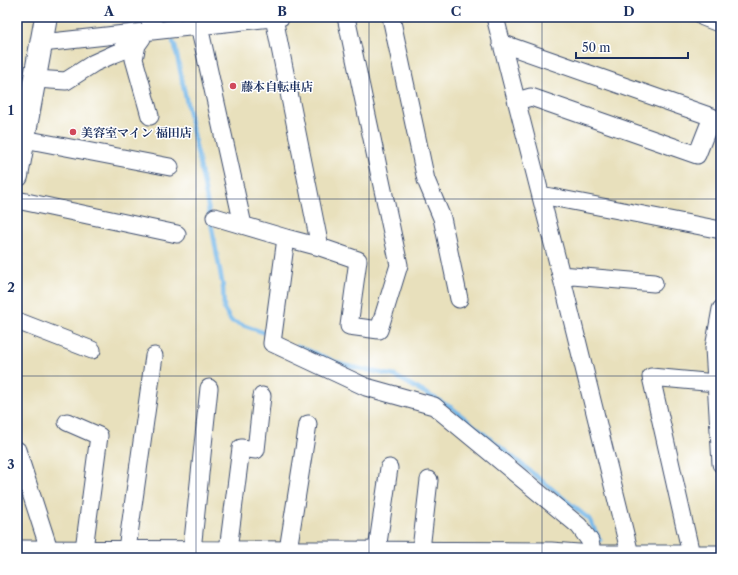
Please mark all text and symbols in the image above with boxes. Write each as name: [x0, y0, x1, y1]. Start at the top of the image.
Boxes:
text: A: [103, 3, 115, 19]
text: B: [277, 3, 287, 19]
text: C: [451, 3, 461, 19]
text: D: [623, 3, 635, 19]
scale bar: [576, 34, 688, 60]
text: 50 m: [582, 40, 611, 55]
place label: 藤本自転車店: [241, 79, 313, 94]
marker: 藤本自転車店: [228, 81, 238, 91]
text: 1: [8, 102, 14, 118]
place label: 美容室マイン 福田店: [81, 125, 192, 140]
marker: 美容室マイン 福田店: [68, 127, 78, 137]
text: 2: [7, 279, 15, 295]
text: 3: [7, 456, 15, 472]

